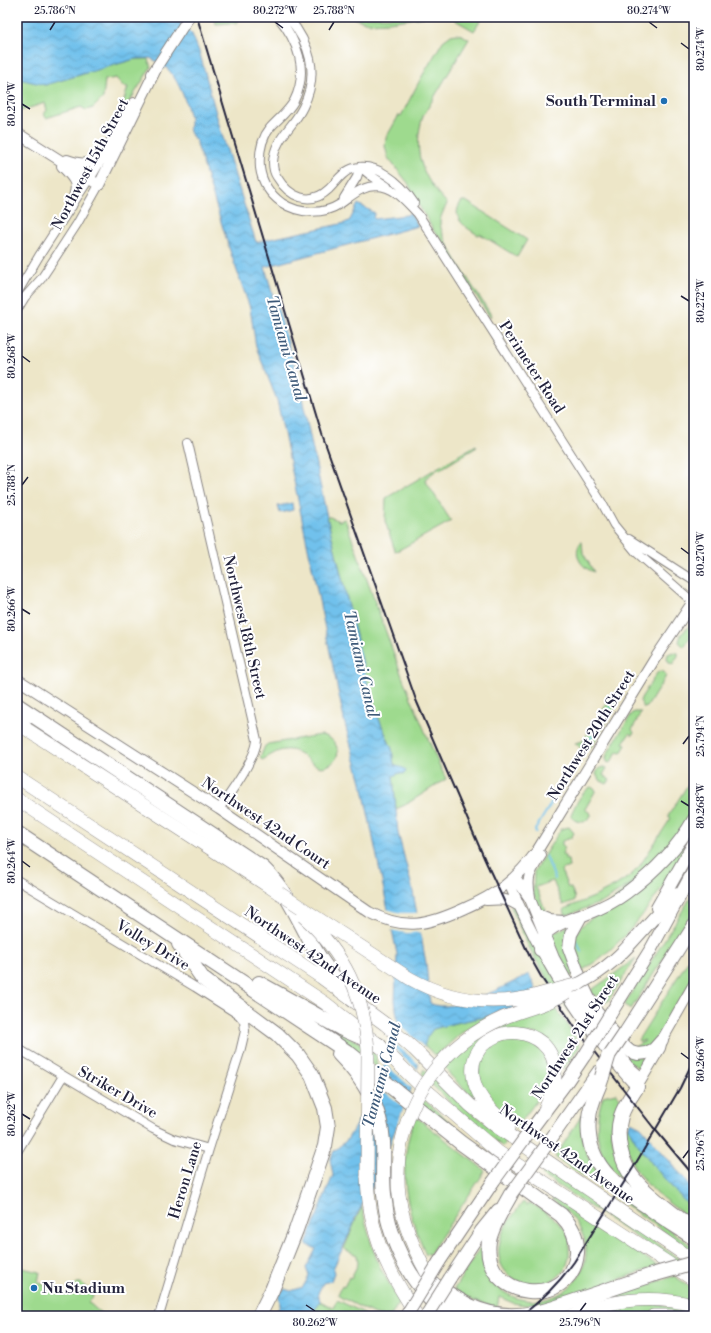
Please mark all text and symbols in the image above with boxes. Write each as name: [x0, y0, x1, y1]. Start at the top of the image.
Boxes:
text: 25.786°N: [34, 5, 76, 17]
text: 80.272°W: [253, 5, 298, 17]
text: 25.788°N: [313, 5, 355, 17]
text: 80.274°W: [627, 5, 672, 17]
text: 80.274°W: [695, 26, 707, 71]
text: 80.270°W: [6, 81, 18, 126]
place label: South Terminal: [546, 92, 656, 111]
street label: Northwest 15th Street: [48, 94, 134, 233]
marker: South Terminal: [659, 96, 669, 106]
text: 80.272°W: [695, 278, 707, 323]
water label: Tamiami Canal: [261, 293, 311, 404]
street label: Perimeter Road: [495, 317, 569, 417]
text: 80.268°W: [6, 332, 18, 379]
text: 25.788°N: [6, 464, 18, 506]
text: 80.270°W: [695, 531, 707, 576]
street label: Northwest 18th Street: [219, 553, 270, 702]
text: 80.266°W: [6, 585, 18, 632]
water label: Tamiami Canal: [339, 609, 383, 720]
street label: Northwest 20th Street: [544, 666, 640, 804]
text: 25.794°N: [695, 715, 707, 757]
street label: Northwest 42nd Court: [198, 773, 334, 874]
text: 80.268°W: [695, 782, 707, 829]
text: 80.264°W: [6, 837, 18, 884]
street label: Northwest 42nd Avenue: [241, 903, 385, 1008]
street label: Volley Drive: [112, 915, 193, 975]
street label: Northwest 21st Street: [528, 971, 623, 1103]
water label: Tamiami Canal: [358, 1019, 406, 1131]
text: 80.266°W: [695, 1035, 707, 1082]
street label: Striker Drive: [75, 1062, 161, 1123]
text: 80.262°W: [6, 1090, 18, 1137]
street label: Northwest 42nd Avenue: [495, 1100, 638, 1208]
text: 25.796°N: [695, 1129, 707, 1171]
street label: Heron Lane: [165, 1139, 206, 1221]
place label: Nu Stadium: [42, 1279, 125, 1298]
marker: Nu Stadium: [29, 1283, 39, 1293]
text: 80.262°W: [292, 1317, 339, 1329]
text: 25.796°N: [559, 1317, 601, 1329]

